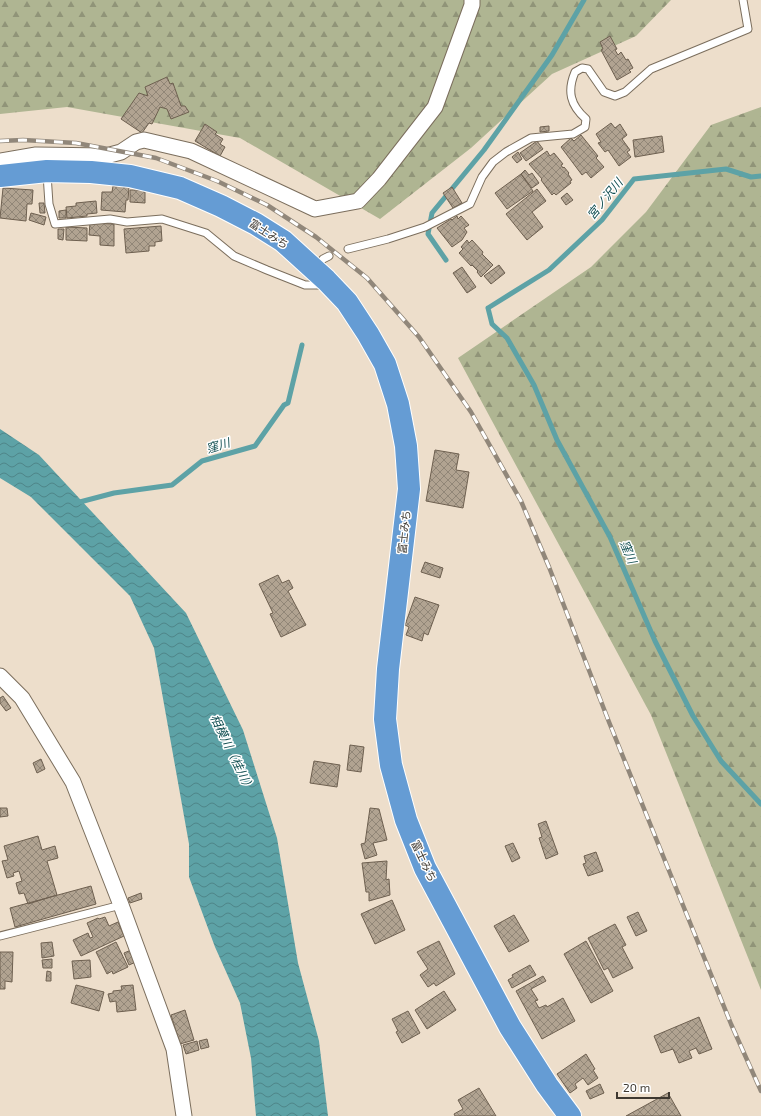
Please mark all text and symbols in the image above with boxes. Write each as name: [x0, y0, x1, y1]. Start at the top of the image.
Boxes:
water label: 宮ノ沢川: [584, 174, 626, 221]
street label: 富士みち: [247, 216, 291, 251]
water label: 窪川: [204, 434, 233, 455]
street label: 富士みち: [395, 509, 412, 555]
water label: 窪川: [618, 538, 641, 567]
water label: 相模川（桂川）: [208, 712, 258, 793]
street label: 富士みち: [409, 838, 440, 883]
scale bar: [617, 1074, 669, 1100]
text: 20 m: [623, 1080, 650, 1094]

